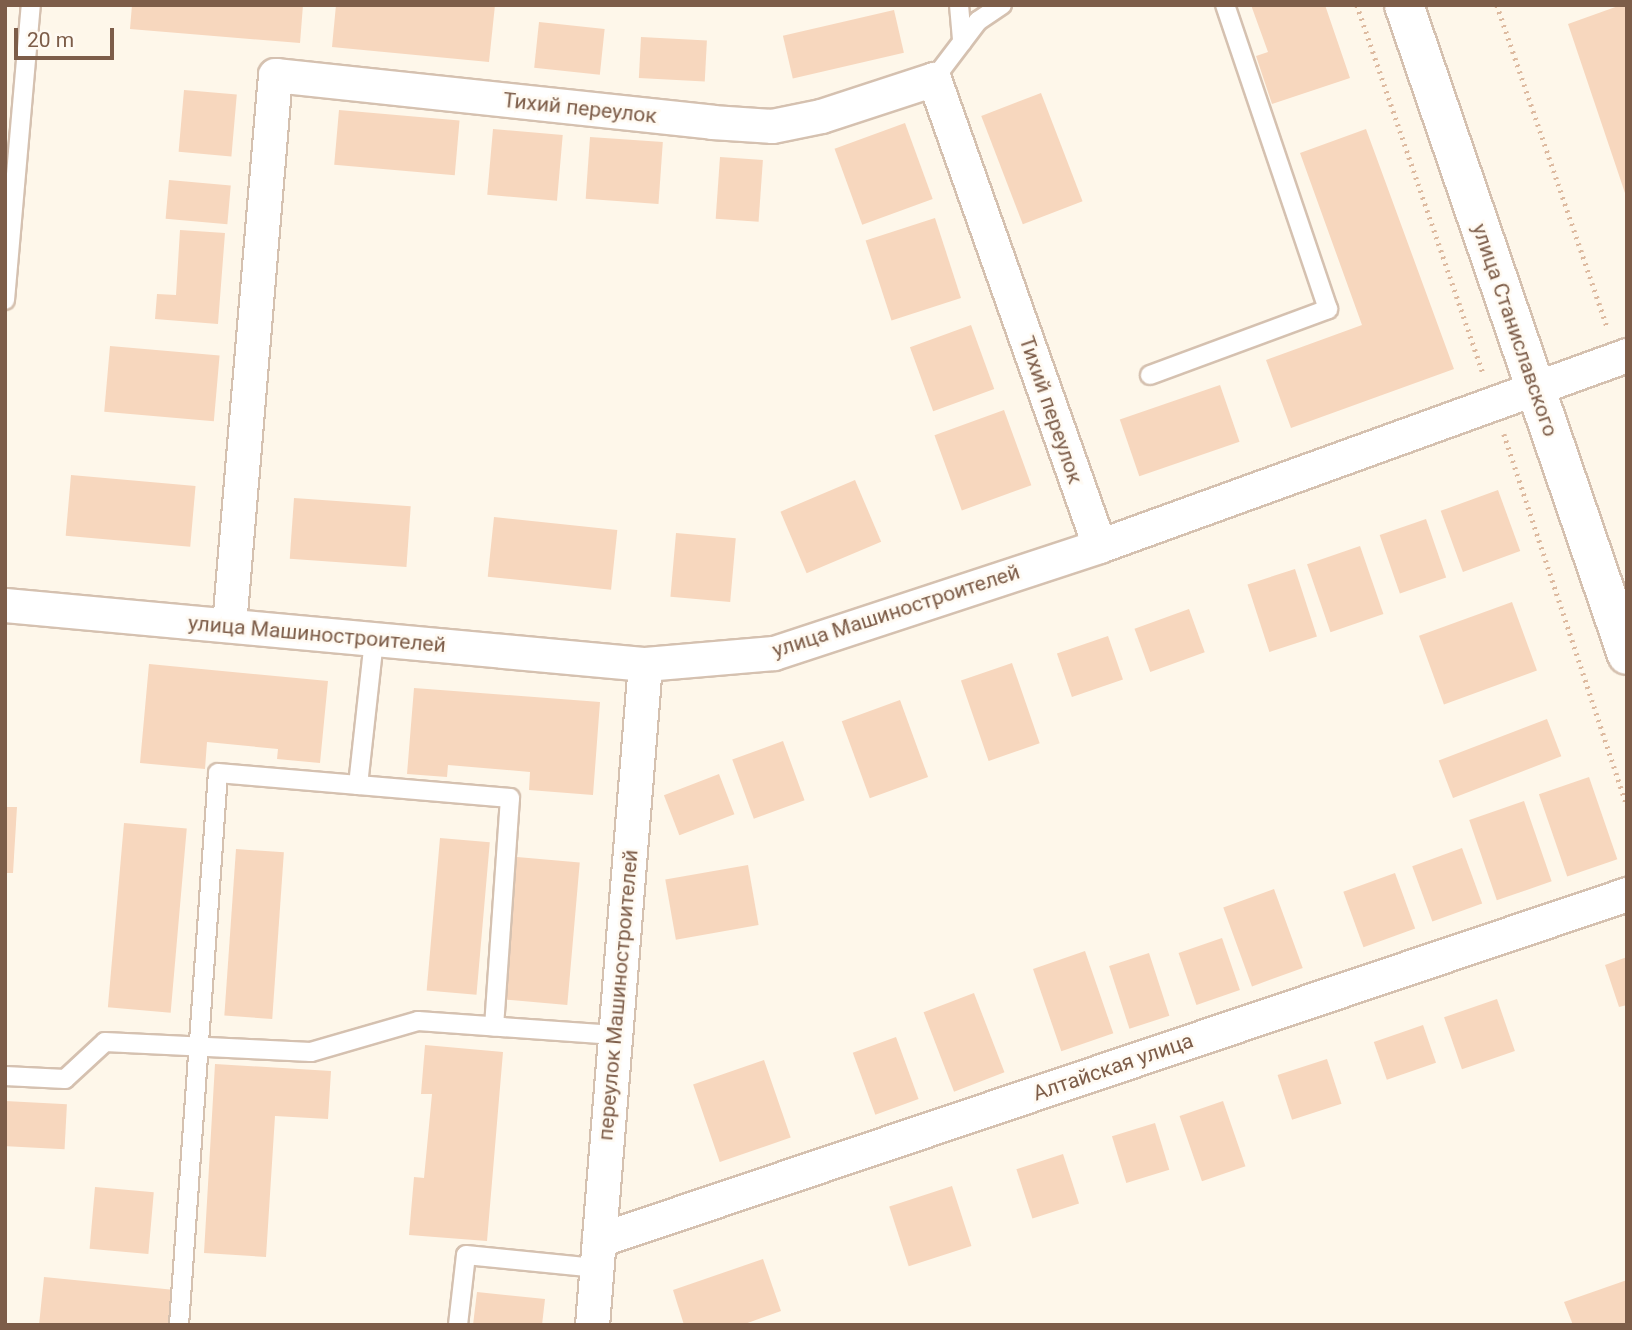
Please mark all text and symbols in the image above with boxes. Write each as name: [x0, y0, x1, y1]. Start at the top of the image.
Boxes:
scale bar: [18, 14, 117, 58]
text: 20 m: [27, 28, 74, 52]
street label: Тихий переулок: [502, 87, 658, 129]
street label: улица Станиславского: [1467, 220, 1563, 440]
street label: Тихий переулок: [1014, 333, 1088, 487]
street label: улица Машиностроителей: [769, 559, 1023, 663]
street label: улица Машиностроителей: [187, 610, 447, 658]
street label: переулок Машиностроителей: [593, 848, 643, 1142]
street label: Алтайская улица: [1030, 1028, 1196, 1106]

